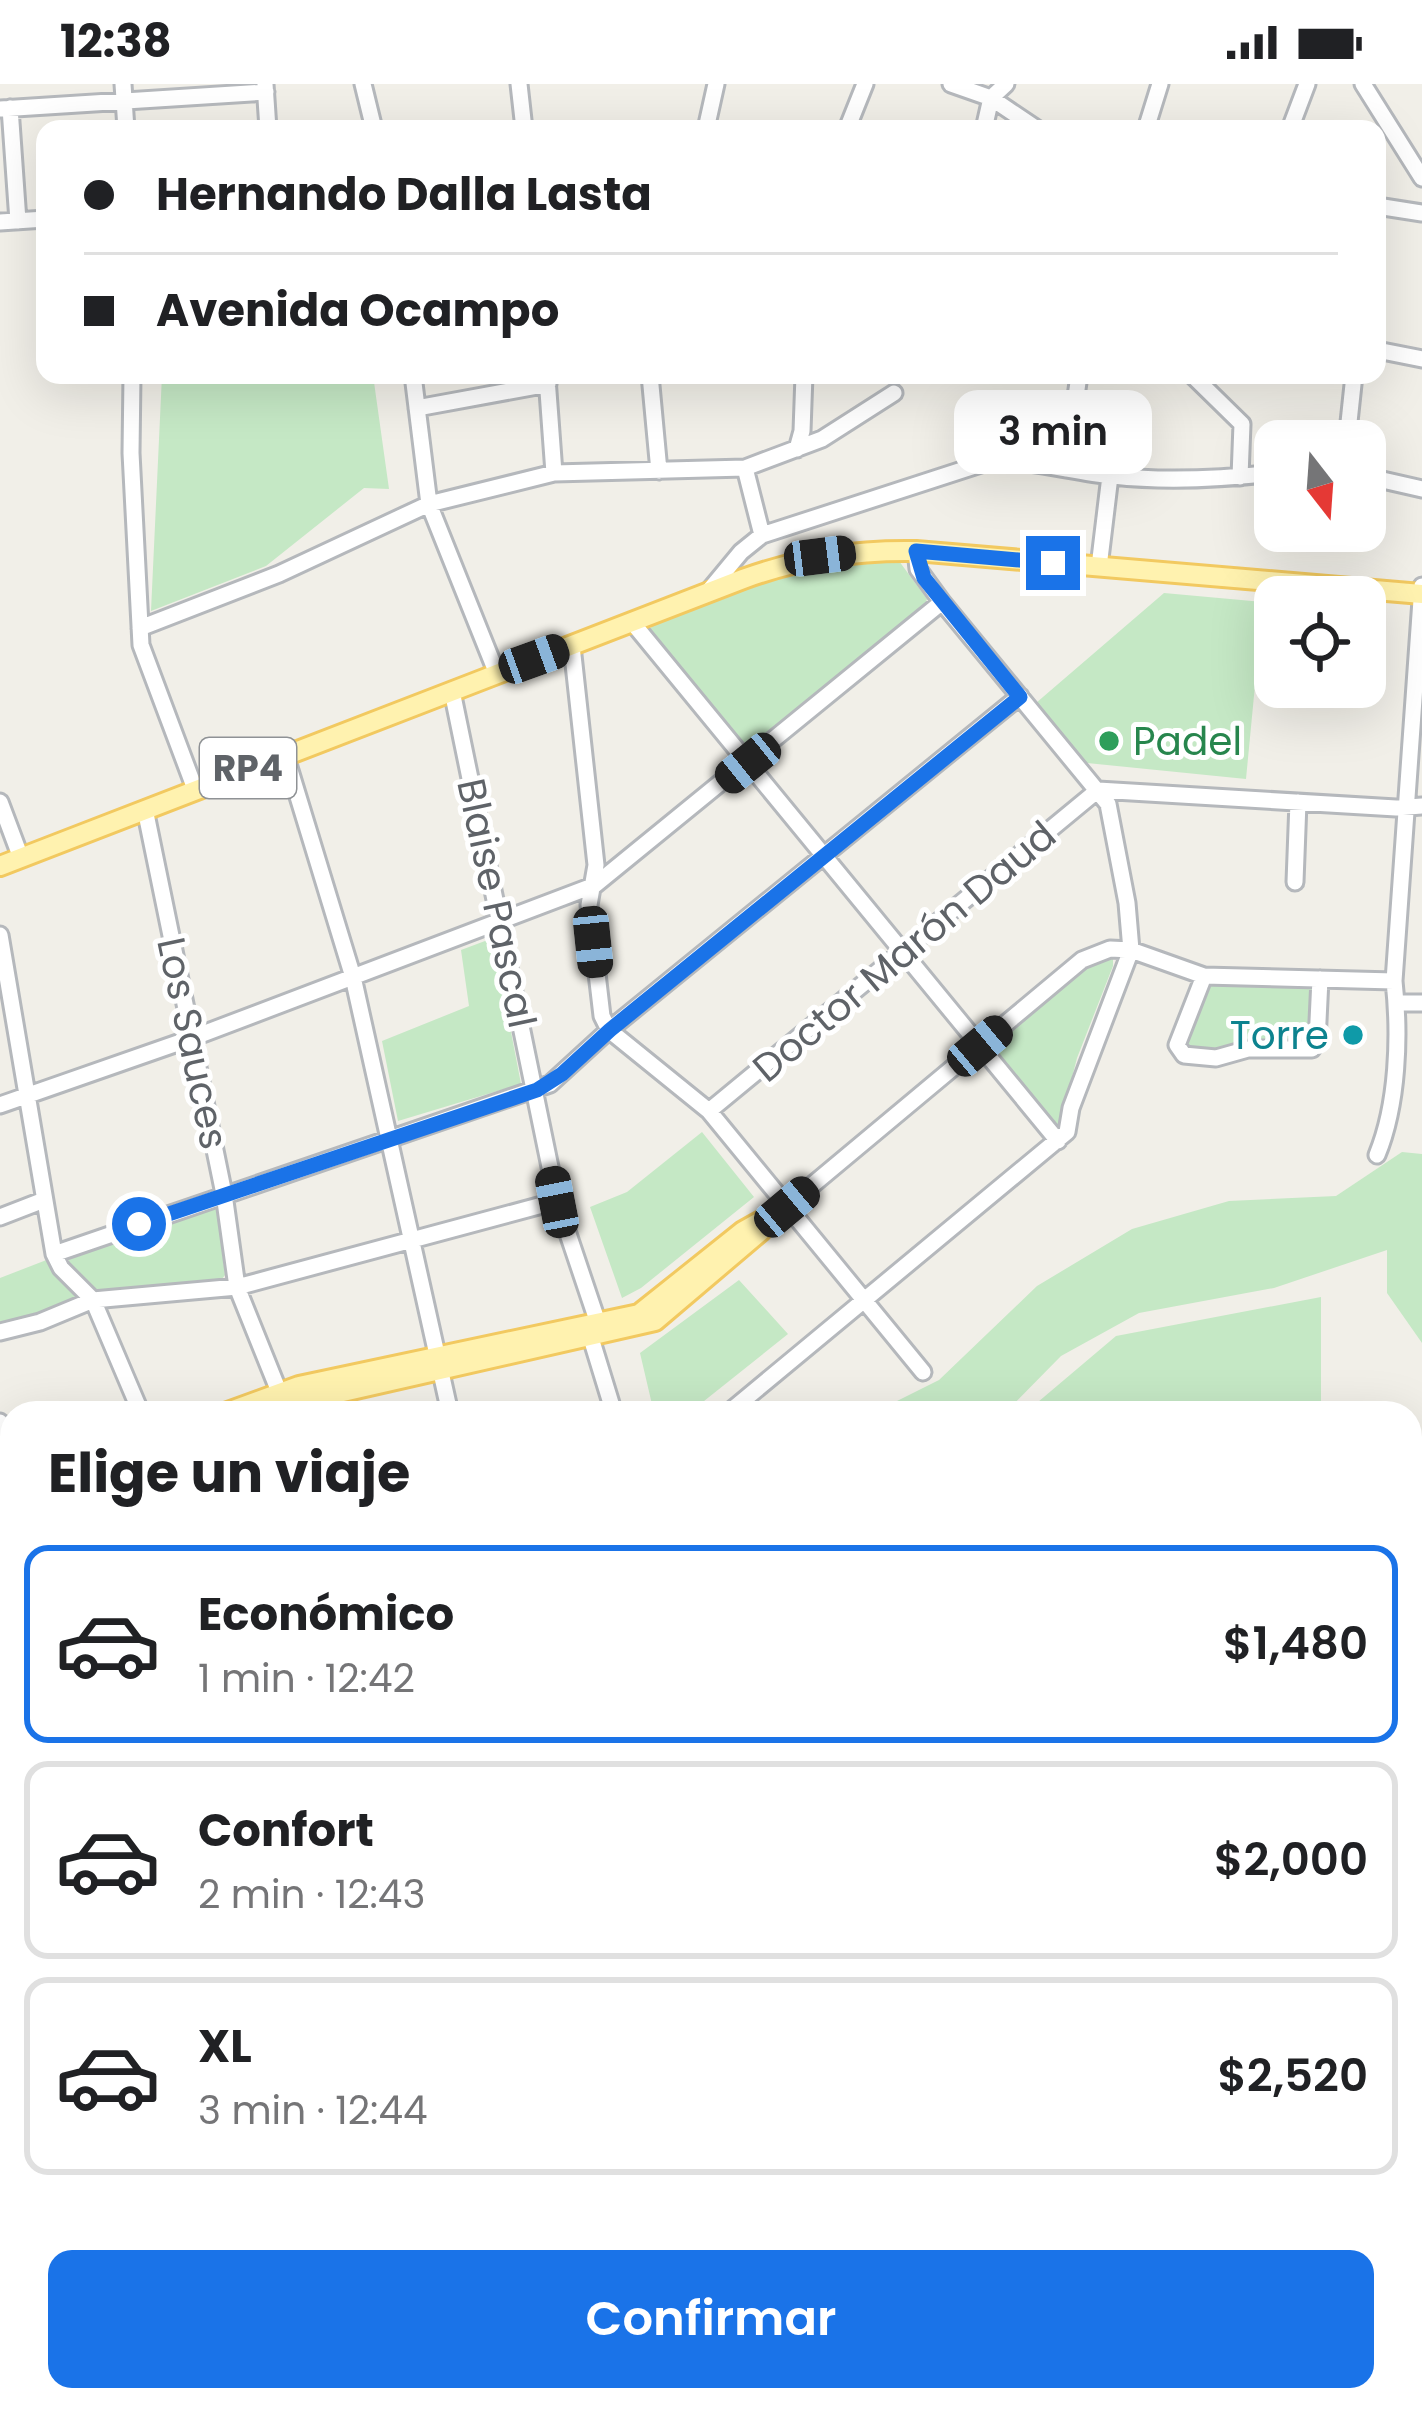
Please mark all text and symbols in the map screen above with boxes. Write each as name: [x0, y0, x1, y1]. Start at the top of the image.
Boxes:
text: 12:38: [60, 10, 172, 73]
text: Hernando Dalla Lasta: [156, 163, 652, 226]
text: Avenida Ocampo: [156, 279, 559, 342]
callout: 3 min: [954, 389, 1152, 473]
text: 3 min: [998, 404, 1108, 459]
north arrow: [1254, 420, 1386, 552]
map controls: [1254, 420, 1386, 708]
car: [782, 534, 858, 578]
route end: [1026, 536, 1080, 590]
button: locate: [1254, 576, 1386, 708]
car: [494, 630, 574, 688]
place label: Padel: [1133, 714, 1242, 769]
car: [709, 726, 787, 800]
marker: Padel: [1096, 728, 1122, 754]
road number: RP4: [200, 738, 296, 798]
street label: Blaise Pascal: [443, 773, 550, 1033]
street label: Doctor Marón Daud: [741, 808, 1068, 1095]
car: [571, 904, 615, 980]
street label: Los Sauces: [143, 932, 242, 1154]
place label: Torre: [1230, 1008, 1329, 1063]
car: [941, 1009, 1019, 1083]
marker: Torre: [1340, 1022, 1366, 1048]
car: [532, 1163, 582, 1241]
car: [748, 1170, 826, 1244]
route start: [112, 1197, 166, 1251]
text: Elige un viaje: [48, 1435, 410, 1511]
text: Económico: [198, 1583, 454, 1646]
icon: car: [54, 1590, 162, 1698]
text: $1,480: [1223, 1612, 1368, 1675]
text: 1 min · 12:42: [198, 1651, 415, 1706]
text: Confort: [198, 1799, 374, 1862]
icon: car: [54, 1806, 162, 1914]
text: $2,000: [1214, 1828, 1368, 1891]
text: 2 min · 12:43: [198, 1867, 425, 1922]
text: XL: [198, 2015, 252, 2078]
icon: car: [54, 2022, 162, 2130]
text: $2,520: [1217, 2044, 1368, 2107]
text: 3 min · 12:44: [198, 2083, 427, 2138]
button: Confirmar: [48, 2250, 1374, 2388]

